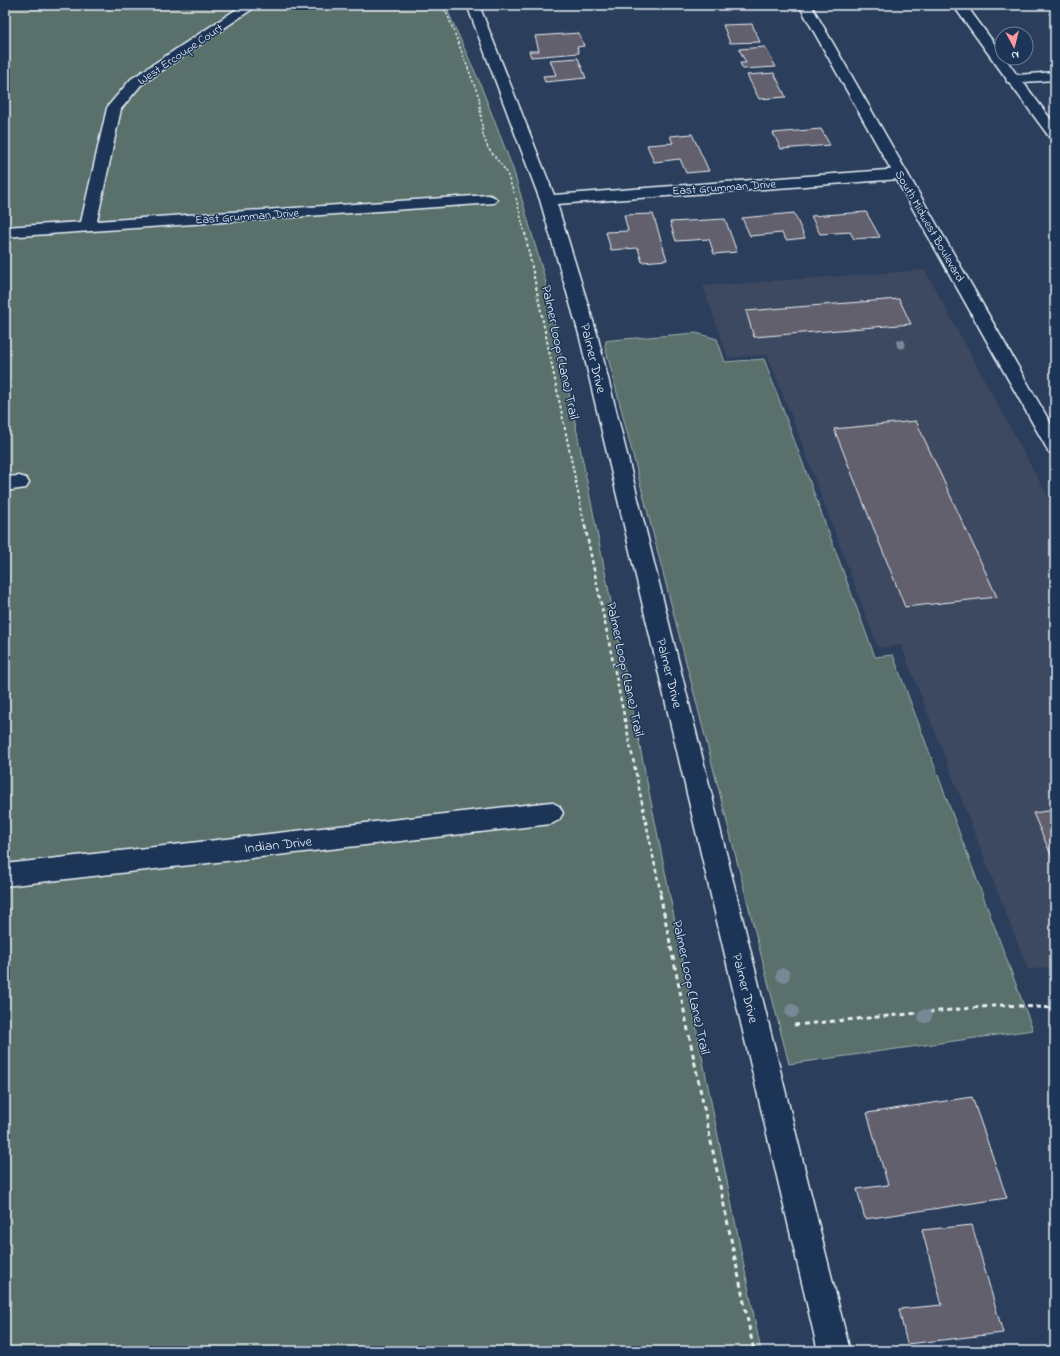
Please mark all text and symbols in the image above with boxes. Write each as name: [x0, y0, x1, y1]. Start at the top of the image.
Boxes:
street label: West Ercoupe Court: [134, 20, 227, 90]
north arrow: [994, 26, 1034, 66]
text: N: [1010, 47, 1020, 63]
street label: South Midwest Boulevard: [890, 167, 969, 286]
street label: East Grumman Drive: [672, 175, 777, 201]
street label: East Grumman Drive: [195, 204, 300, 230]
street label: Palmer Loop (Lane) Trail: [535, 283, 584, 422]
street label: Palmer Drive: [574, 321, 612, 396]
street label: Palmer Loop (Lane) Trail: [600, 600, 649, 739]
street label: Palmer Drive: [650, 636, 688, 711]
street label: Indian Drive: [243, 831, 314, 859]
street label: Palmer Loop (Lane) Trail: [666, 918, 715, 1057]
street label: Palmer Drive: [726, 951, 764, 1026]

